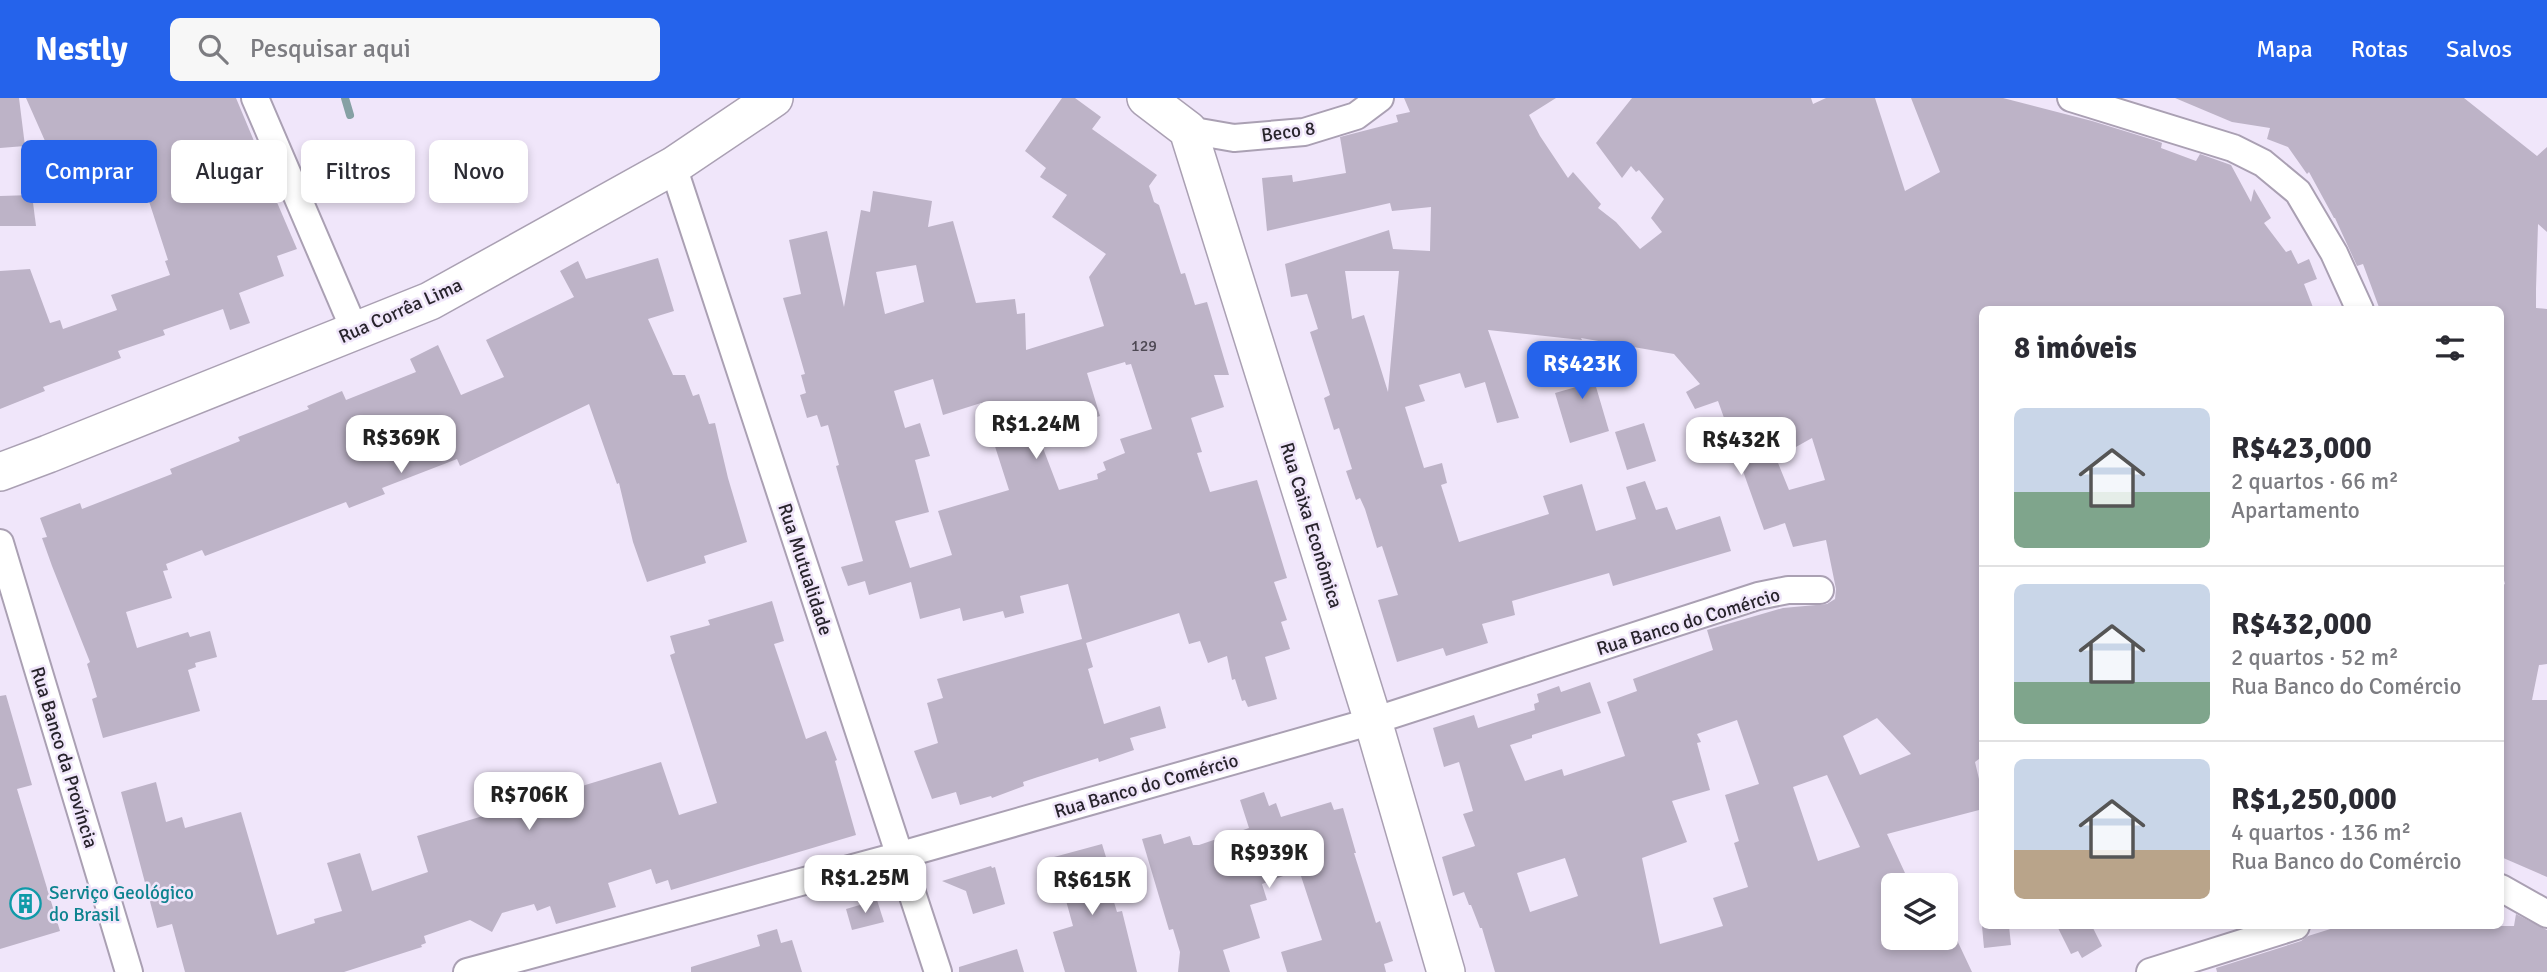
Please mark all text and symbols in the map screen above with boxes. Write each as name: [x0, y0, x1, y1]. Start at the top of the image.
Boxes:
search box: [170, 18, 660, 81]
text: Nestly: [35, 29, 128, 70]
icon: search: [194, 30, 232, 68]
text: Pesquisar aqui: [250, 33, 411, 65]
text: Mapa: [2256, 34, 2313, 64]
text: Rotas: [2351, 34, 2408, 64]
text: Salvos: [2446, 34, 2512, 64]
street label: Beco 8: [1260, 116, 1317, 148]
chip: Comprar: [21, 140, 157, 203]
chip: Alugar: [171, 140, 287, 203]
chip: Filtros: [301, 140, 415, 203]
chip: Novo: [429, 140, 528, 203]
street label: Rua Corrêa Lima: [335, 273, 466, 349]
icon: filters: [2431, 329, 2469, 367]
text: 8 imóveis: [2014, 330, 2137, 367]
house number: 129: [1131, 336, 1157, 356]
pin: R$423K: [1525, 342, 1639, 401]
text: R$423K: [1543, 349, 1621, 378]
pin: R$1.24M: [971, 402, 1101, 461]
text: R$1.24M: [991, 409, 1081, 438]
pin: R$369K: [344, 416, 458, 475]
pin: R$432K: [1684, 418, 1798, 477]
text: R$369K: [362, 423, 440, 452]
text: R$432K: [1702, 425, 1780, 454]
text: R$423,000: [2231, 430, 2372, 467]
icon: home: [2070, 436, 2154, 520]
street label: Rua Caixa Econômica: [1274, 440, 1348, 611]
text: 2 quartos · 66 m²: [2231, 467, 2399, 496]
text: Apartamento: [2231, 496, 2360, 525]
street label: Rua Mutualidade: [772, 500, 838, 638]
street label: Rua Banco do Comércio: [1594, 583, 1783, 661]
text: R$432,000: [2231, 606, 2372, 643]
icon: home: [2070, 612, 2154, 696]
text: 2 quartos · 52 m²: [2231, 643, 2399, 672]
street label: Rua Banco da Província: [25, 664, 103, 851]
text: Rua Banco do Comércio: [2231, 672, 2462, 701]
street label: Rua Banco do Comércio: [1051, 748, 1241, 824]
pin: R$706K: [472, 772, 586, 832]
text: R$706K: [490, 780, 568, 809]
text: R$1,250,000: [2231, 781, 2397, 818]
icon: home: [2070, 787, 2154, 871]
text: 4 quartos · 136 m²: [2231, 818, 2411, 847]
pin: R$939K: [1212, 830, 1326, 890]
text: R$939K: [1230, 838, 1308, 867]
text: Rua Banco do Comércio: [2231, 847, 2462, 876]
pin: R$1.25M: [800, 856, 930, 915]
pin: R$615K: [1035, 858, 1149, 917]
text: R$1.25M: [820, 863, 910, 892]
text: R$615K: [1053, 865, 1131, 894]
map controls: [1881, 873, 1958, 950]
button: layers: [1881, 873, 1958, 950]
place label: Serviço Geológico do Brasil: [49, 881, 194, 927]
building icon: Serviço Geológico do Brasil: [9, 886, 43, 920]

